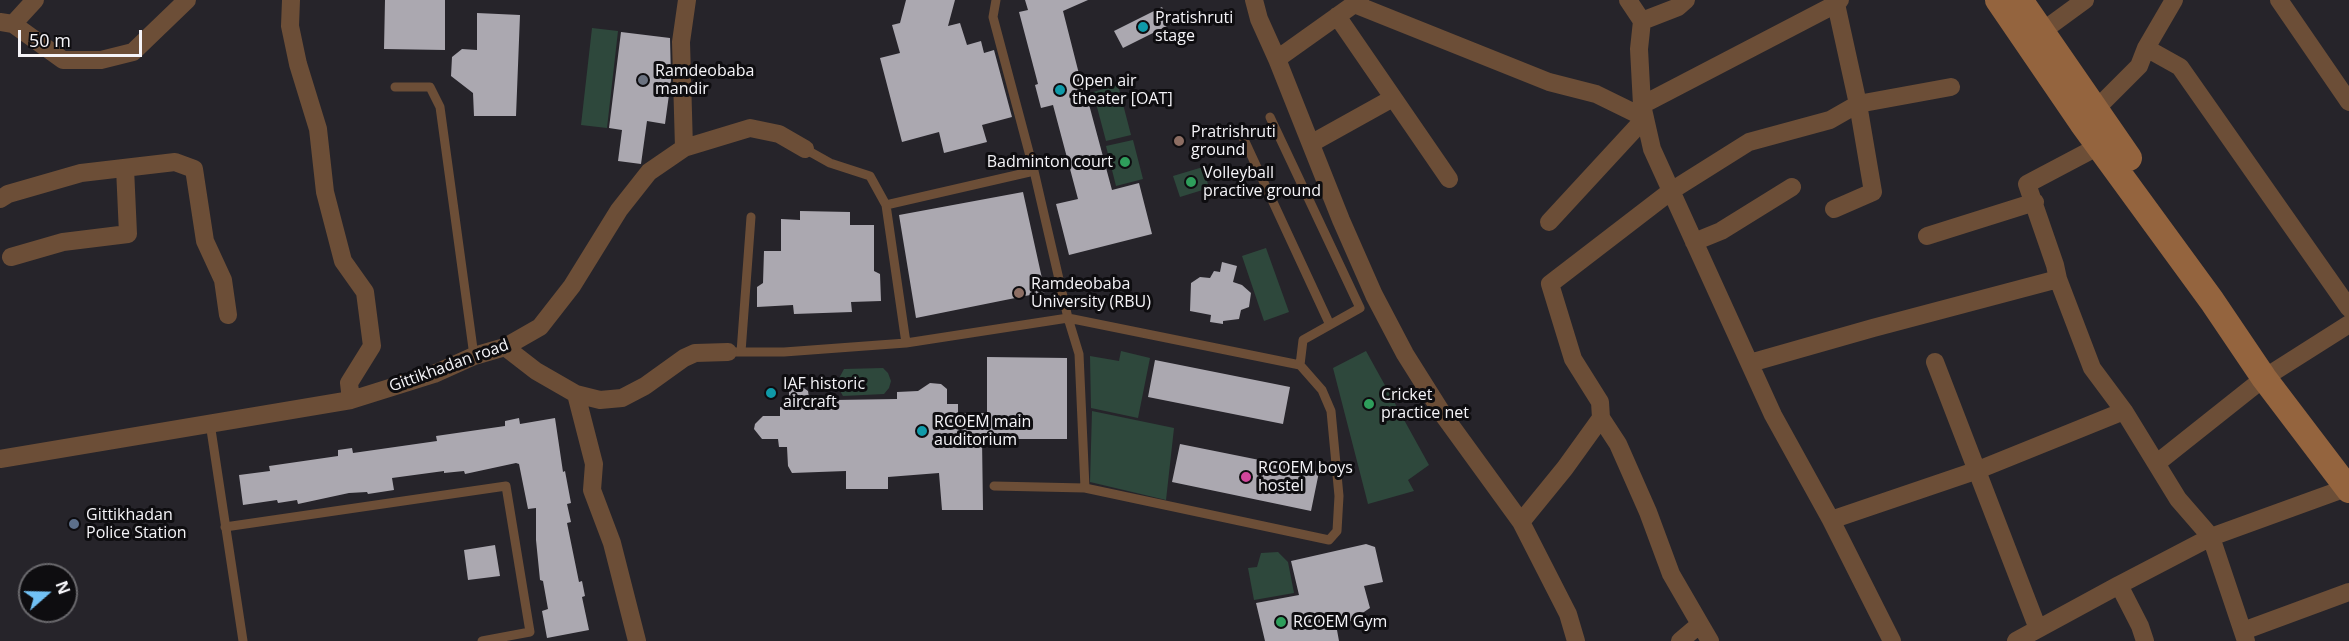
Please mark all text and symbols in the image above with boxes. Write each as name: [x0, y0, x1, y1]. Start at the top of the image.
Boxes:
place label: Pratishruti stage: [1155, 8, 1233, 46]
scale bar: [21, 18, 146, 56]
marker: Pratishruti stage: [1136, 20, 1150, 34]
text: 50 m: [29, 28, 71, 52]
place label: Ramdeobaba mandir: [655, 61, 754, 99]
place label: Open air theater [OAT]: [1072, 71, 1173, 109]
marker: Ramdeobaba mandir: [636, 73, 650, 87]
marker: Open air theater [OAT]: [1053, 83, 1067, 97]
place label: Pratrishruti ground: [1191, 122, 1276, 160]
marker: Pratrishruti ground: [1172, 134, 1186, 148]
place label: Badminton court: [987, 152, 1113, 172]
marker: Badminton court: [1118, 155, 1132, 169]
place label: Volleyball practive ground: [1203, 163, 1321, 201]
marker: Volleyball practive ground: [1184, 175, 1198, 189]
place label: Ramdeobaba University (RBU): [1031, 274, 1151, 312]
marker: Ramdeobaba University (RBU): [1012, 286, 1026, 300]
street label: Gittikhadan road: [387, 335, 511, 397]
place label: IAF historic aircraft: [783, 374, 865, 412]
place label: Cricket practice net: [1381, 385, 1469, 423]
marker: IAF historic aircraft: [764, 386, 778, 400]
marker: Cricket practice net: [1362, 397, 1376, 411]
place label: RCOEM main auditorium: [934, 412, 1031, 450]
marker: RCOEM main auditorium: [915, 424, 929, 438]
place label: RCOEM boys hostel: [1258, 458, 1353, 496]
marker: RCOEM boys hostel: [1239, 470, 1253, 484]
place label: Gittikhadan Police Station: [86, 505, 187, 543]
marker: Gittikhadan Police Station: [67, 517, 81, 531]
north arrow: [18, 563, 78, 623]
text: N: [50, 578, 76, 597]
place label: RCOEM Gym: [1293, 612, 1387, 632]
marker: RCOEM Gym: [1274, 615, 1288, 629]

